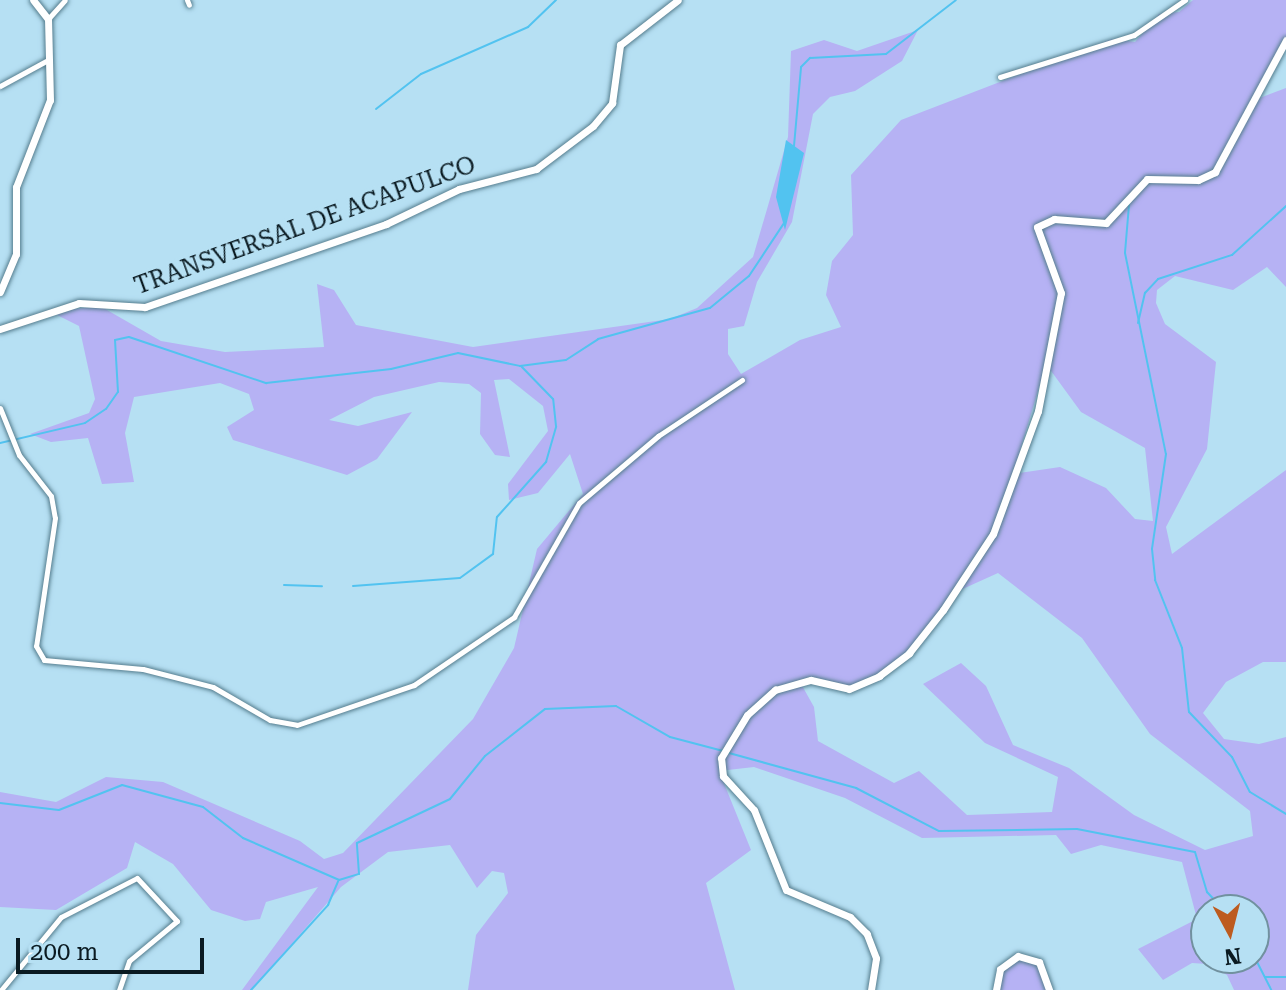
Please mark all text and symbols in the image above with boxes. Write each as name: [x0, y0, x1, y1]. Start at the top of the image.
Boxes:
street label: TRANSVERSAL DE ACAPULCO: [130, 151, 480, 301]
north arrow: [1190, 894, 1270, 974]
scale bar: [20, 922, 208, 972]
text: 200 m: [30, 938, 98, 966]
text: N: [1223, 943, 1243, 970]

